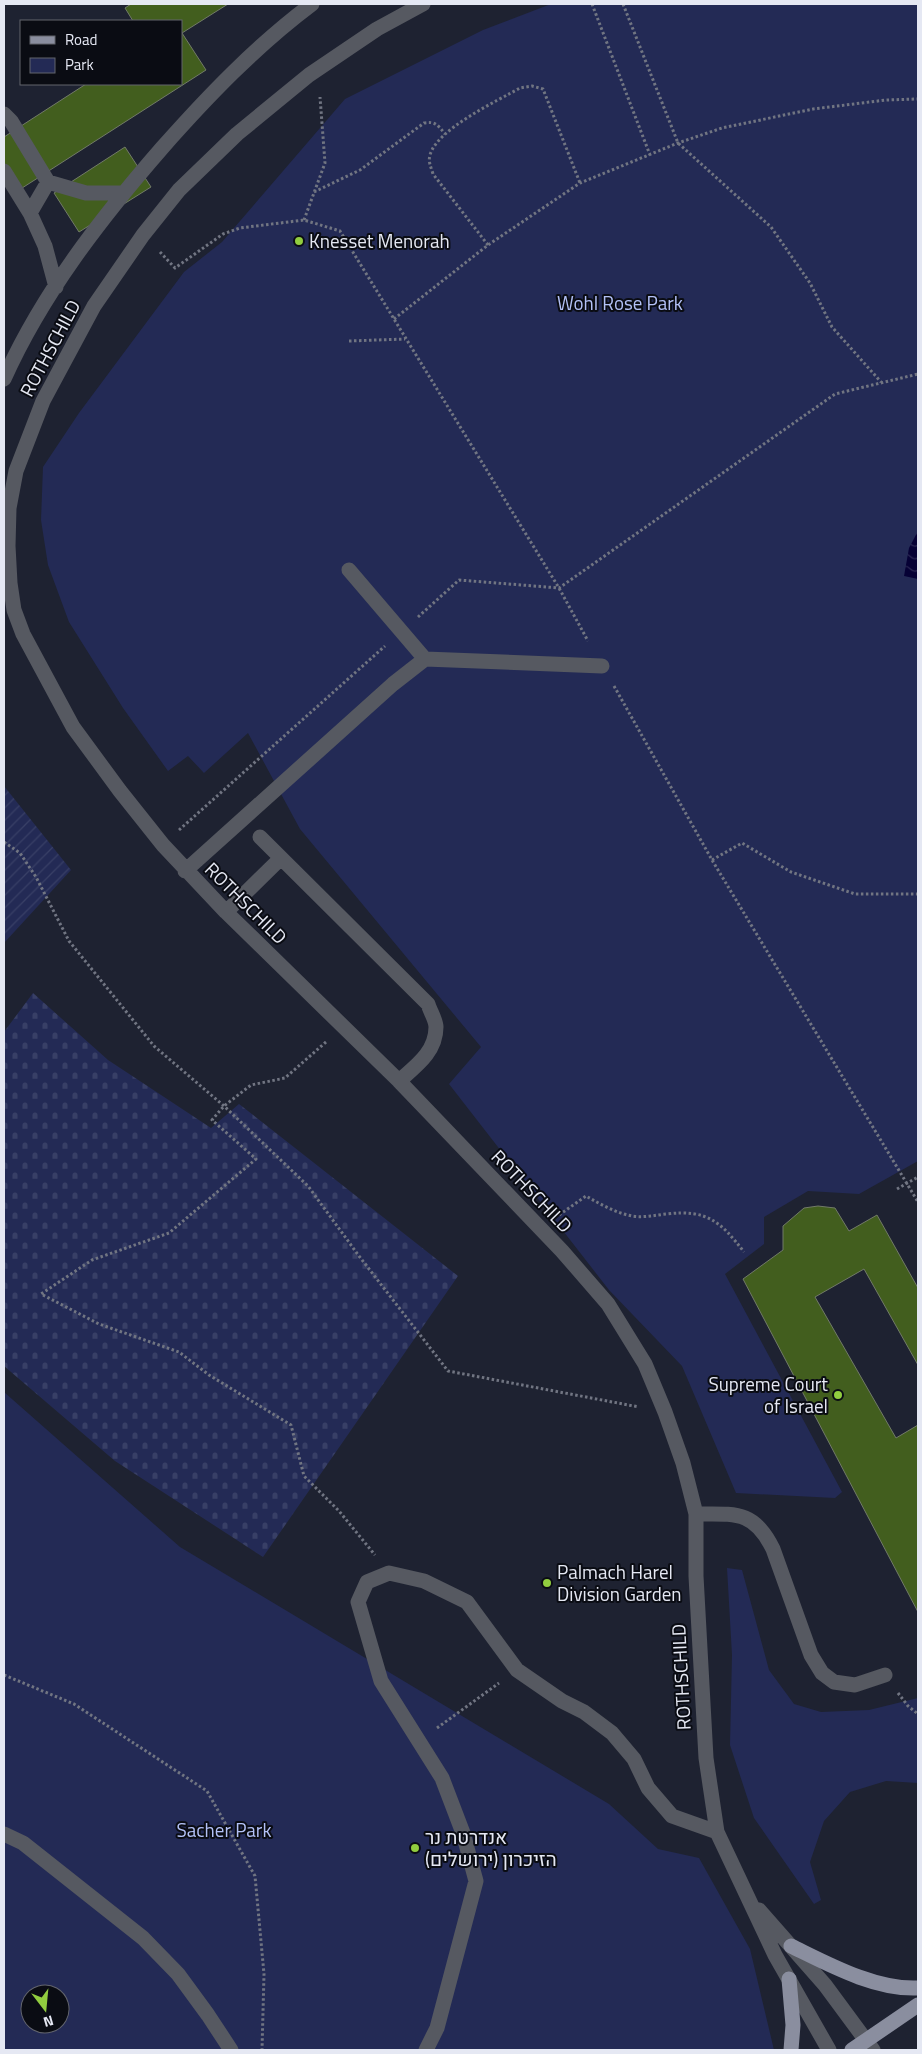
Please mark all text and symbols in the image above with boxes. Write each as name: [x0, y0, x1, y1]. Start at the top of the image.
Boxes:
legend: [20, 20, 182, 85]
text: Road: [65, 28, 97, 51]
text: Park: [65, 53, 94, 76]
place label: Knesset Menorah: [309, 226, 450, 255]
marker: Knesset Menorah: [293, 235, 305, 247]
park label: Wohl Rose Park: [557, 288, 683, 317]
street label: ROTHSCHILD: [12, 294, 87, 401]
street label: ROTHSCHILD: [199, 855, 294, 950]
street label: ROTHSCHILD: [485, 1142, 580, 1239]
place label: Supreme Court of Israel: [708, 1369, 828, 1420]
marker: Supreme Court of Israel: [832, 1389, 844, 1401]
place label: Palmach Harel Division Garden: [557, 1557, 682, 1608]
marker: Palmach Harel Division Garden: [541, 1577, 553, 1589]
street label: ROTHSCHILD: [663, 1623, 698, 1731]
park label: Sacher Park: [176, 1815, 272, 1844]
place label: אנדרטת נר הזיכרון (ירושלים): [425, 1822, 557, 1873]
marker: אנדרטת נר הזיכרון (ירושלים): [409, 1842, 421, 1854]
north arrow: [20, 1984, 70, 2034]
text: N: [41, 2011, 56, 2033]

